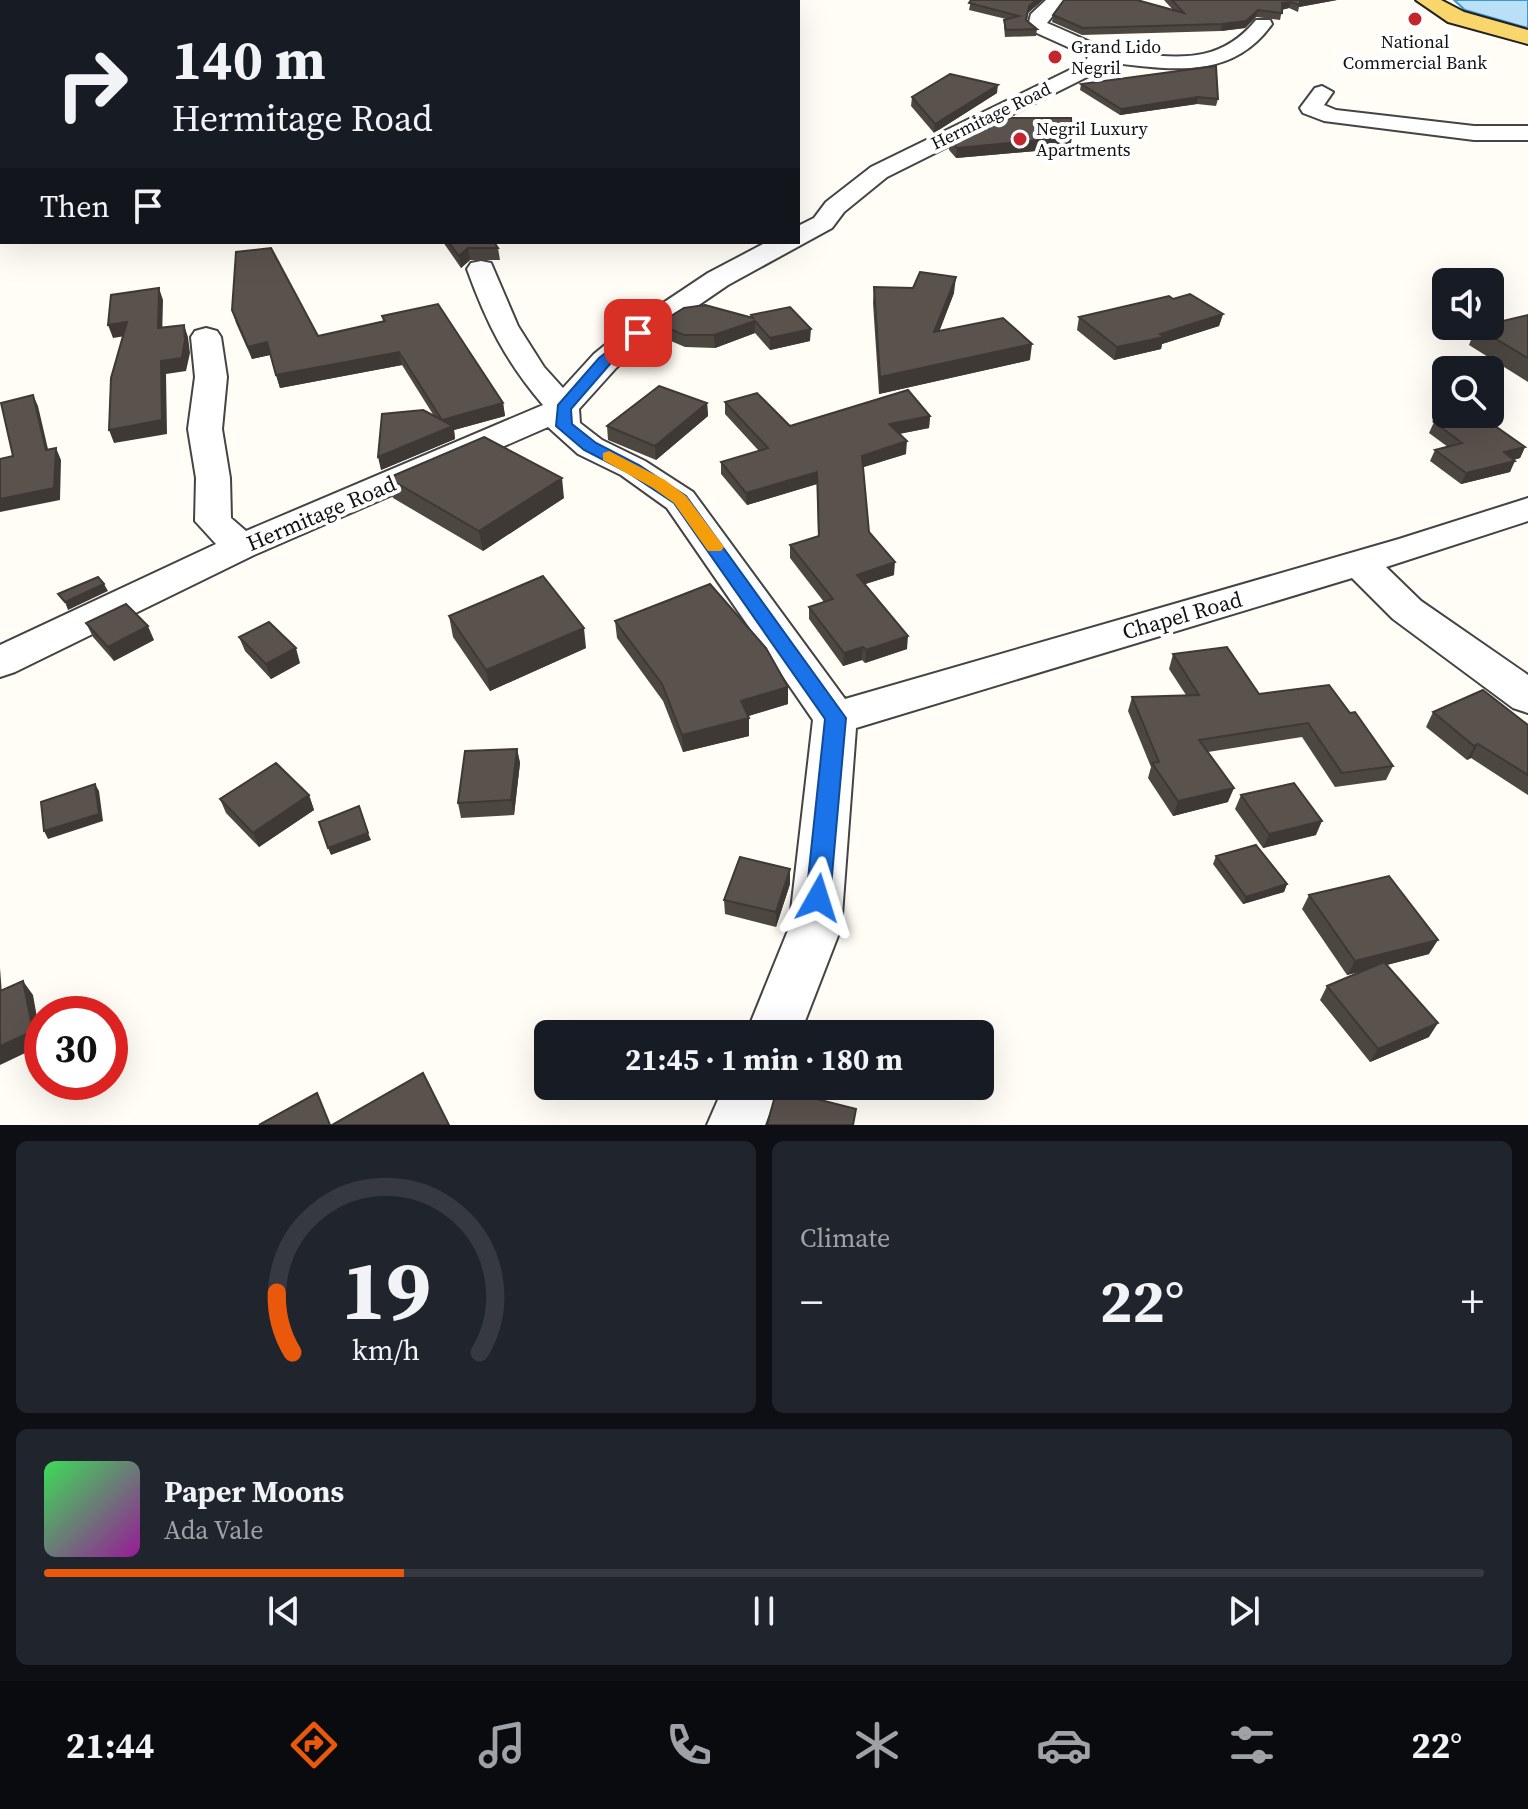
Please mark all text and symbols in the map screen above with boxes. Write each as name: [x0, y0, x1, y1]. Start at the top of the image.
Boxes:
marker: National Commercial Bank: [1406, 10, 1424, 28]
text: 140 m: [172, 21, 326, 98]
place label: National Commercial Bank: [1343, 29, 1487, 75]
icon: right: [40, 32, 144, 136]
place label: Grand Lido Negril: [1071, 34, 1161, 80]
marker: Grand Lido Negril: [1046, 48, 1064, 66]
street label: Hermitage Road: [927, 76, 1055, 155]
text: Hermitage Road: [172, 94, 433, 143]
place label: Negril Luxury Apartments: [1036, 116, 1149, 162]
marker: Negril Luxury Apartments: [1011, 130, 1029, 148]
icon: arrive: [126, 184, 170, 228]
text: Then: [40, 186, 110, 227]
map controls: [1432, 268, 1504, 428]
button: sound: [1432, 268, 1504, 340]
pin: [604, 299, 672, 367]
icon: arrive: [616, 311, 660, 355]
button: search: [1432, 356, 1504, 428]
street label: Hermitage Road: [242, 468, 401, 558]
street label: Chapel Road: [1119, 583, 1246, 646]
position arrow: [776, 856, 860, 940]
speed limit sign: 30: [24, 996, 128, 1100]
text: 21:45 · 1 min · 180 m: [625, 1039, 903, 1080]
text: Climate: [800, 1220, 890, 1256]
text: 19: [341, 1233, 431, 1347]
text: 22°: [1100, 1260, 1184, 1342]
text: −: [800, 1271, 823, 1332]
text: +: [1461, 1271, 1484, 1332]
text: km/h: [352, 1330, 420, 1370]
text: Paper Moons: [164, 1471, 344, 1512]
text: Ada Vale: [164, 1512, 263, 1548]
icon: previous: [262, 1589, 306, 1633]
icon: pause: [742, 1589, 786, 1633]
icon: next: [1222, 1589, 1266, 1633]
icon: directions: [286, 1717, 342, 1773]
icon: music: [474, 1717, 530, 1773]
icon: phone: [661, 1717, 717, 1773]
icon: climate: [849, 1717, 905, 1773]
icon: car: [1036, 1717, 1092, 1773]
icon: filters: [1224, 1717, 1280, 1773]
text: 21:44: [66, 1721, 155, 1770]
text: 22°: [1411, 1721, 1462, 1770]

